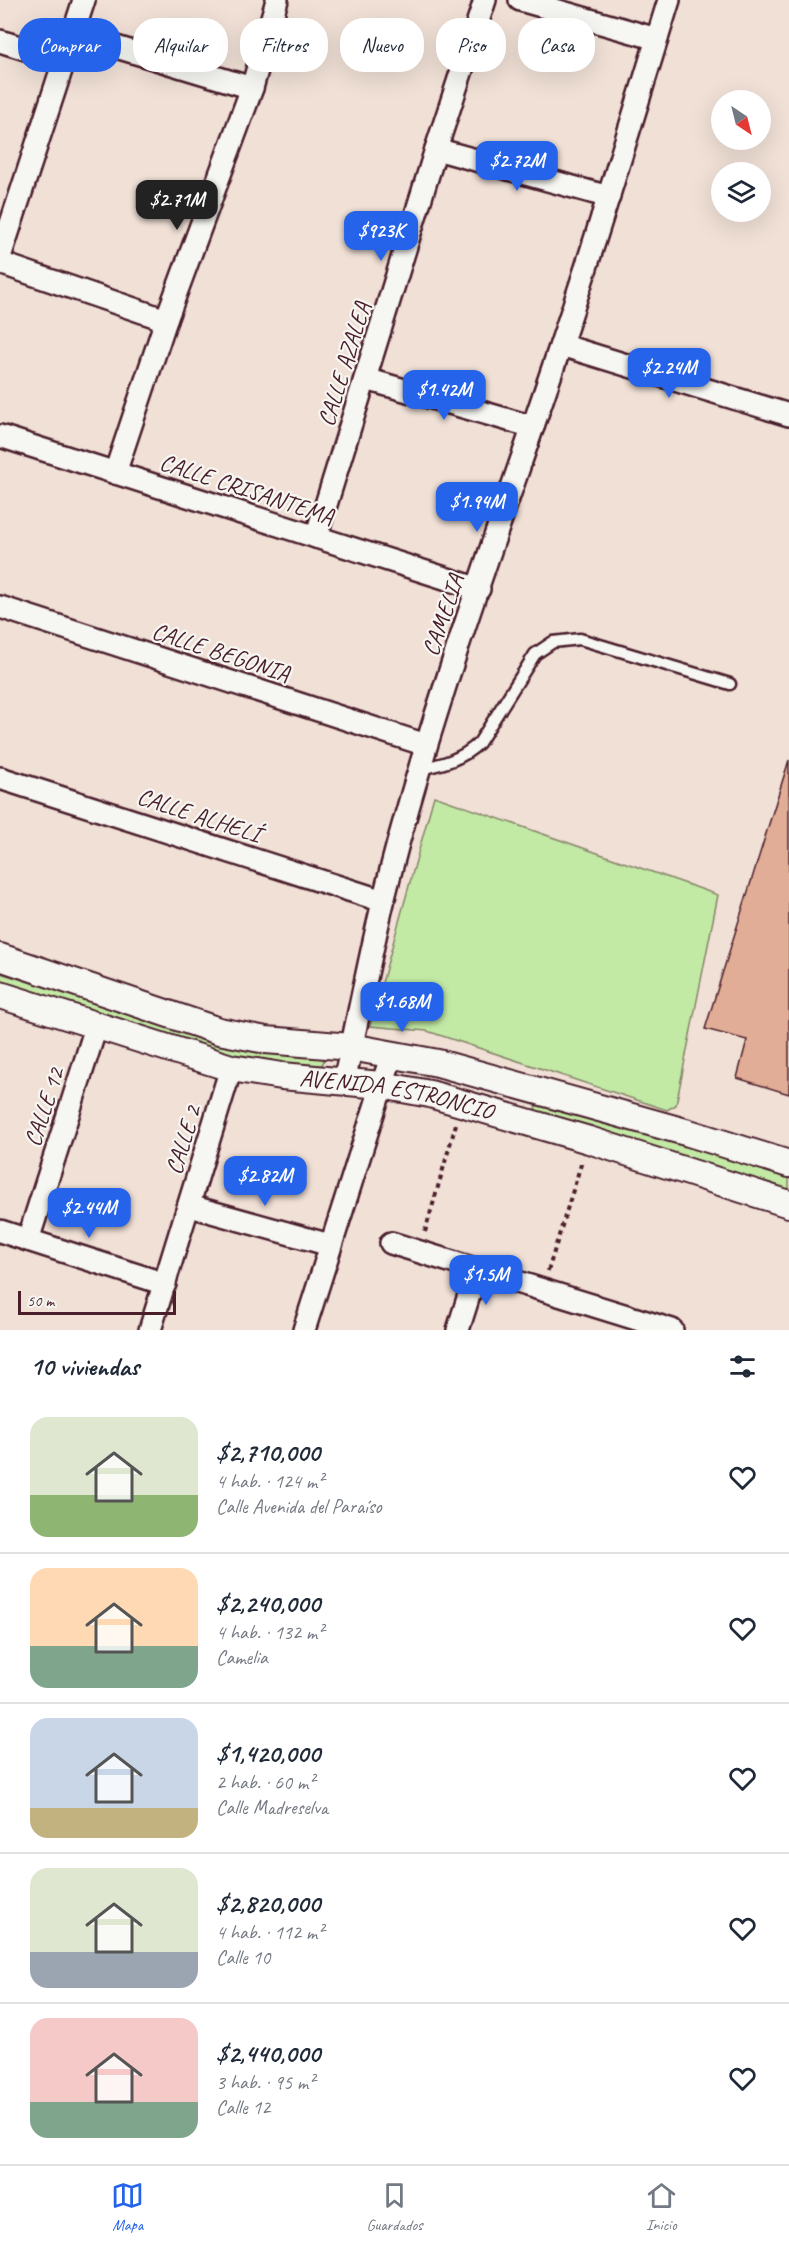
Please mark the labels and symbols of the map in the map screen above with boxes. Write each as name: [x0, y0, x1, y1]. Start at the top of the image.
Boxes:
north arrow: [711, 90, 771, 150]
pin: $2.72M: [468, 141, 566, 192]
pin: $2.71M: [128, 180, 226, 231]
pin: $923K: [339, 211, 423, 262]
street label: CALLE AZALEA: [311, 297, 377, 430]
pin: $2.24M: [620, 348, 718, 399]
pin: $1.42M: [395, 370, 493, 421]
street label: CALLE CRISANTEMA: [156, 447, 339, 532]
pin: $1.94M: [428, 482, 526, 533]
street label: CAMELIA: [415, 569, 471, 660]
street label: CALLE BEGONIA: [148, 616, 295, 689]
street label: CALLE ALHELÍ: [134, 781, 270, 851]
pin: $1.68M: [353, 982, 451, 1033]
street label: CALLE 12: [17, 1062, 71, 1150]
street label: AVENIDA ESTRONCIO: [298, 1063, 499, 1127]
street label: CALLE 2: [158, 1100, 208, 1178]
pin: $2.82M: [216, 1156, 314, 1207]
pin: $2.44M: [40, 1188, 138, 1239]
pin: $1.5M: [444, 1255, 528, 1306]
scale bar: [18, 1288, 176, 1316]

